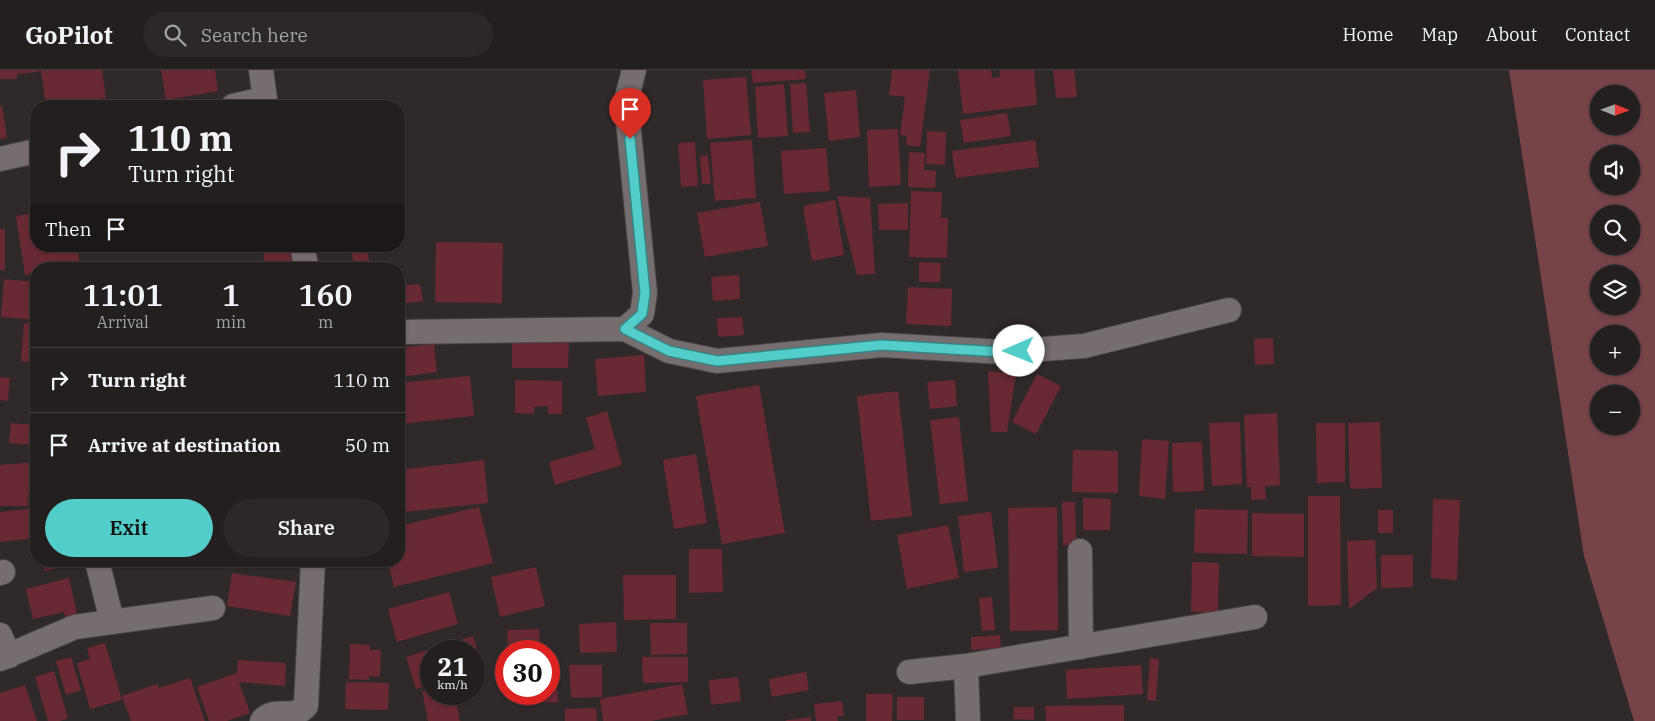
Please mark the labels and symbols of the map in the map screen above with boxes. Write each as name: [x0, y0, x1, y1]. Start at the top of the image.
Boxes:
north arrow: [1590, 85, 1640, 135]
pin: [609, 88, 651, 139]
position arrow: [992, 324, 1044, 376]
speed limit sign: 30: [495, 640, 560, 705]

